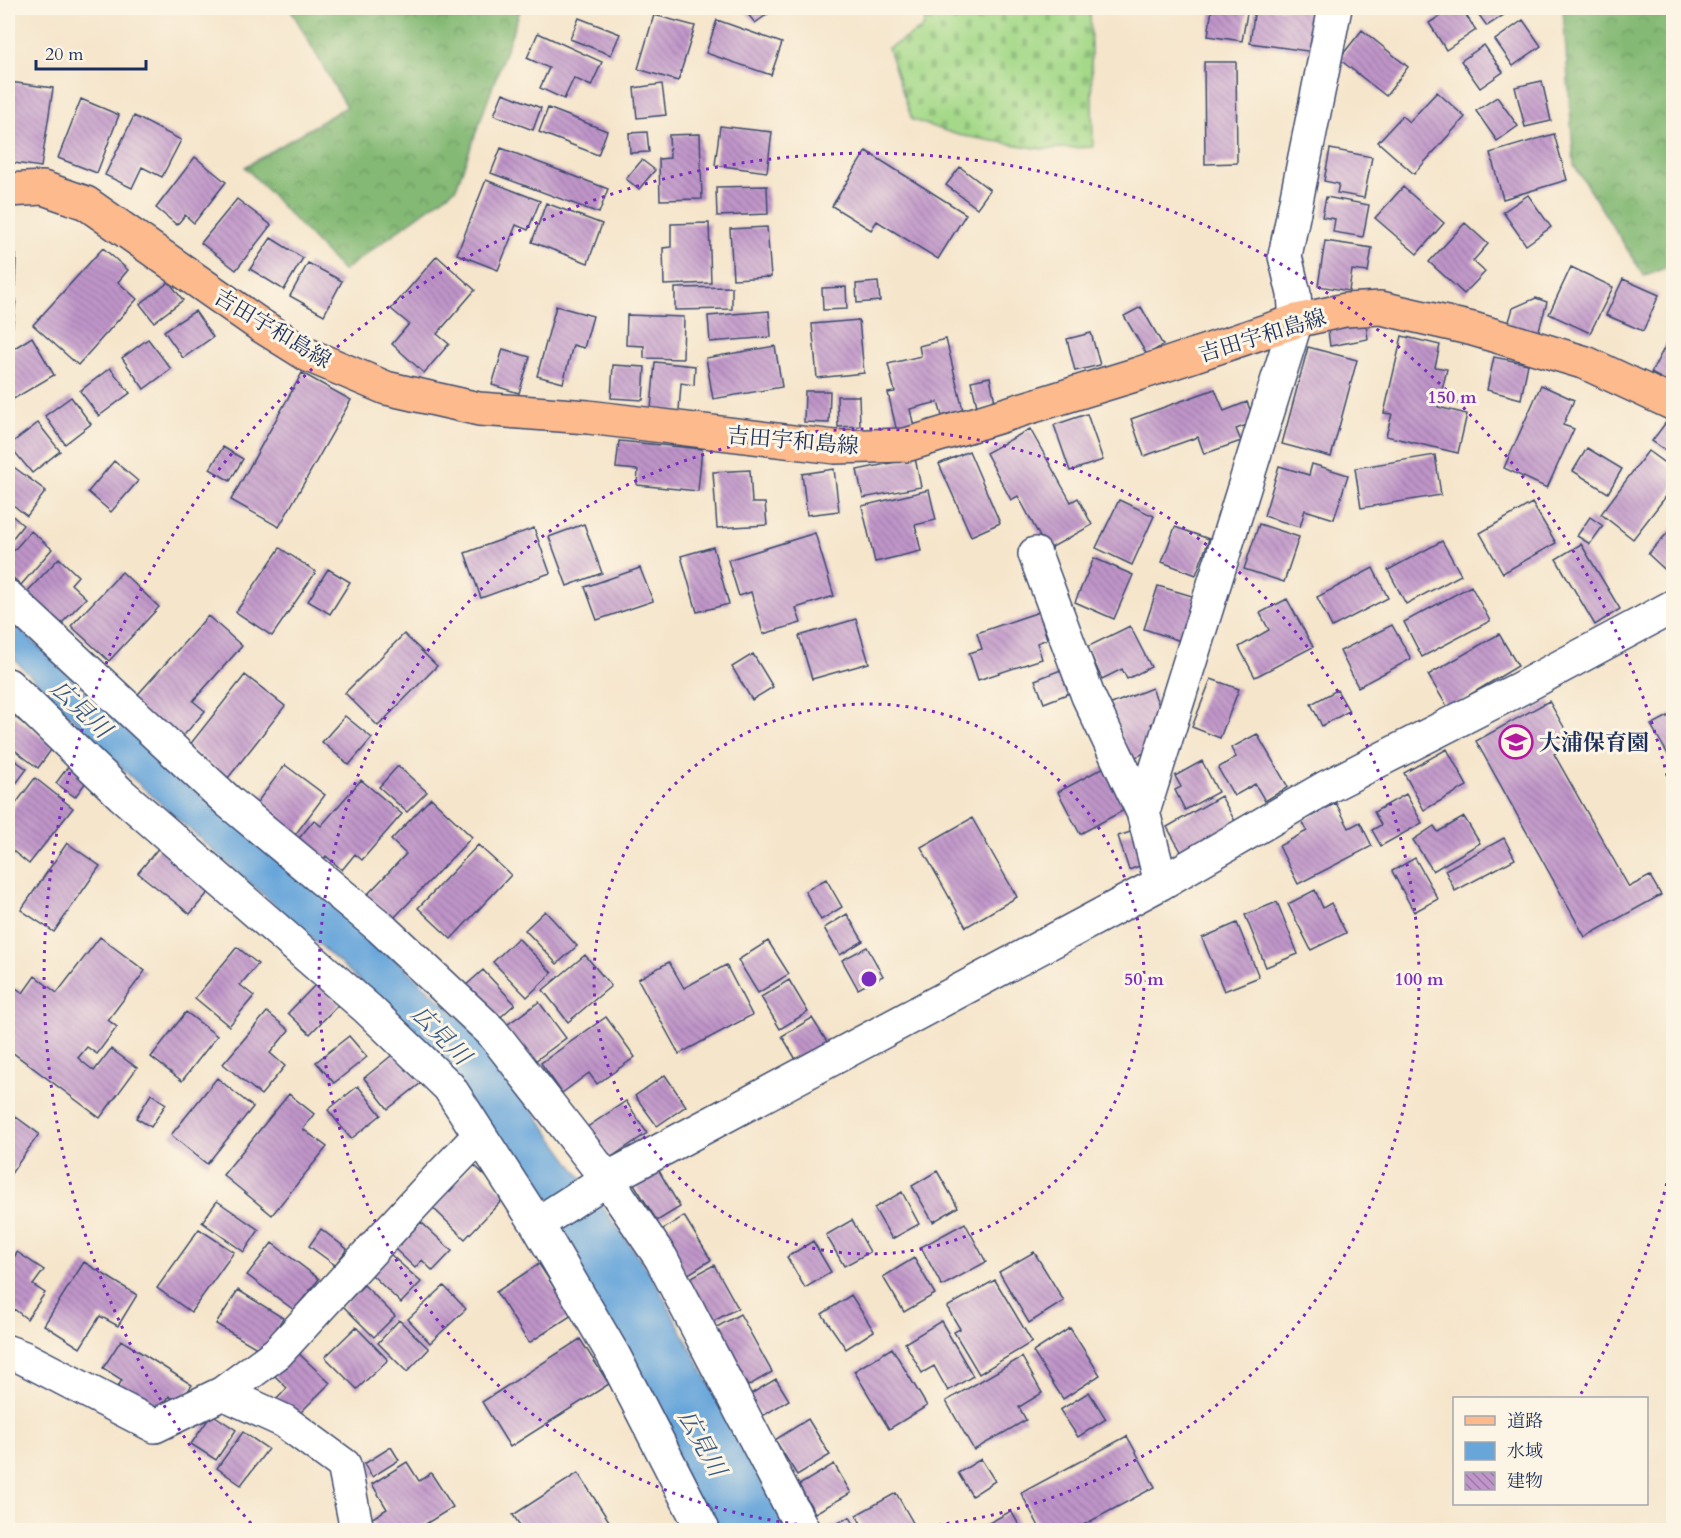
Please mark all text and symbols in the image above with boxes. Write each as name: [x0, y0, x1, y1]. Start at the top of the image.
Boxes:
scale bar: [36, 33, 146, 71]
text: 20 m: [45, 42, 84, 67]
street label: 吉田宇和島線: [208, 282, 337, 376]
street label: 吉田宇和島線: [1195, 302, 1330, 370]
text: 150 m: [1427, 385, 1477, 410]
street label: 吉田宇和島線: [726, 420, 860, 462]
water label: 広見川: [43, 673, 120, 748]
school or university icon: 大浦保育園: [1498, 724, 1534, 760]
place label: 大浦保育園: [1539, 728, 1649, 758]
text: 50 m: [1124, 967, 1164, 992]
text: 100 m: [1394, 967, 1444, 992]
centre of rings: [859, 969, 879, 989]
water label: 広見川: [404, 998, 480, 1075]
legend: [1453, 1397, 1648, 1505]
water label: 広見川: [670, 1404, 735, 1485]
text: 道路: [1507, 1409, 1543, 1434]
text: 水域: [1507, 1439, 1543, 1464]
text: 建物: [1507, 1469, 1543, 1494]

